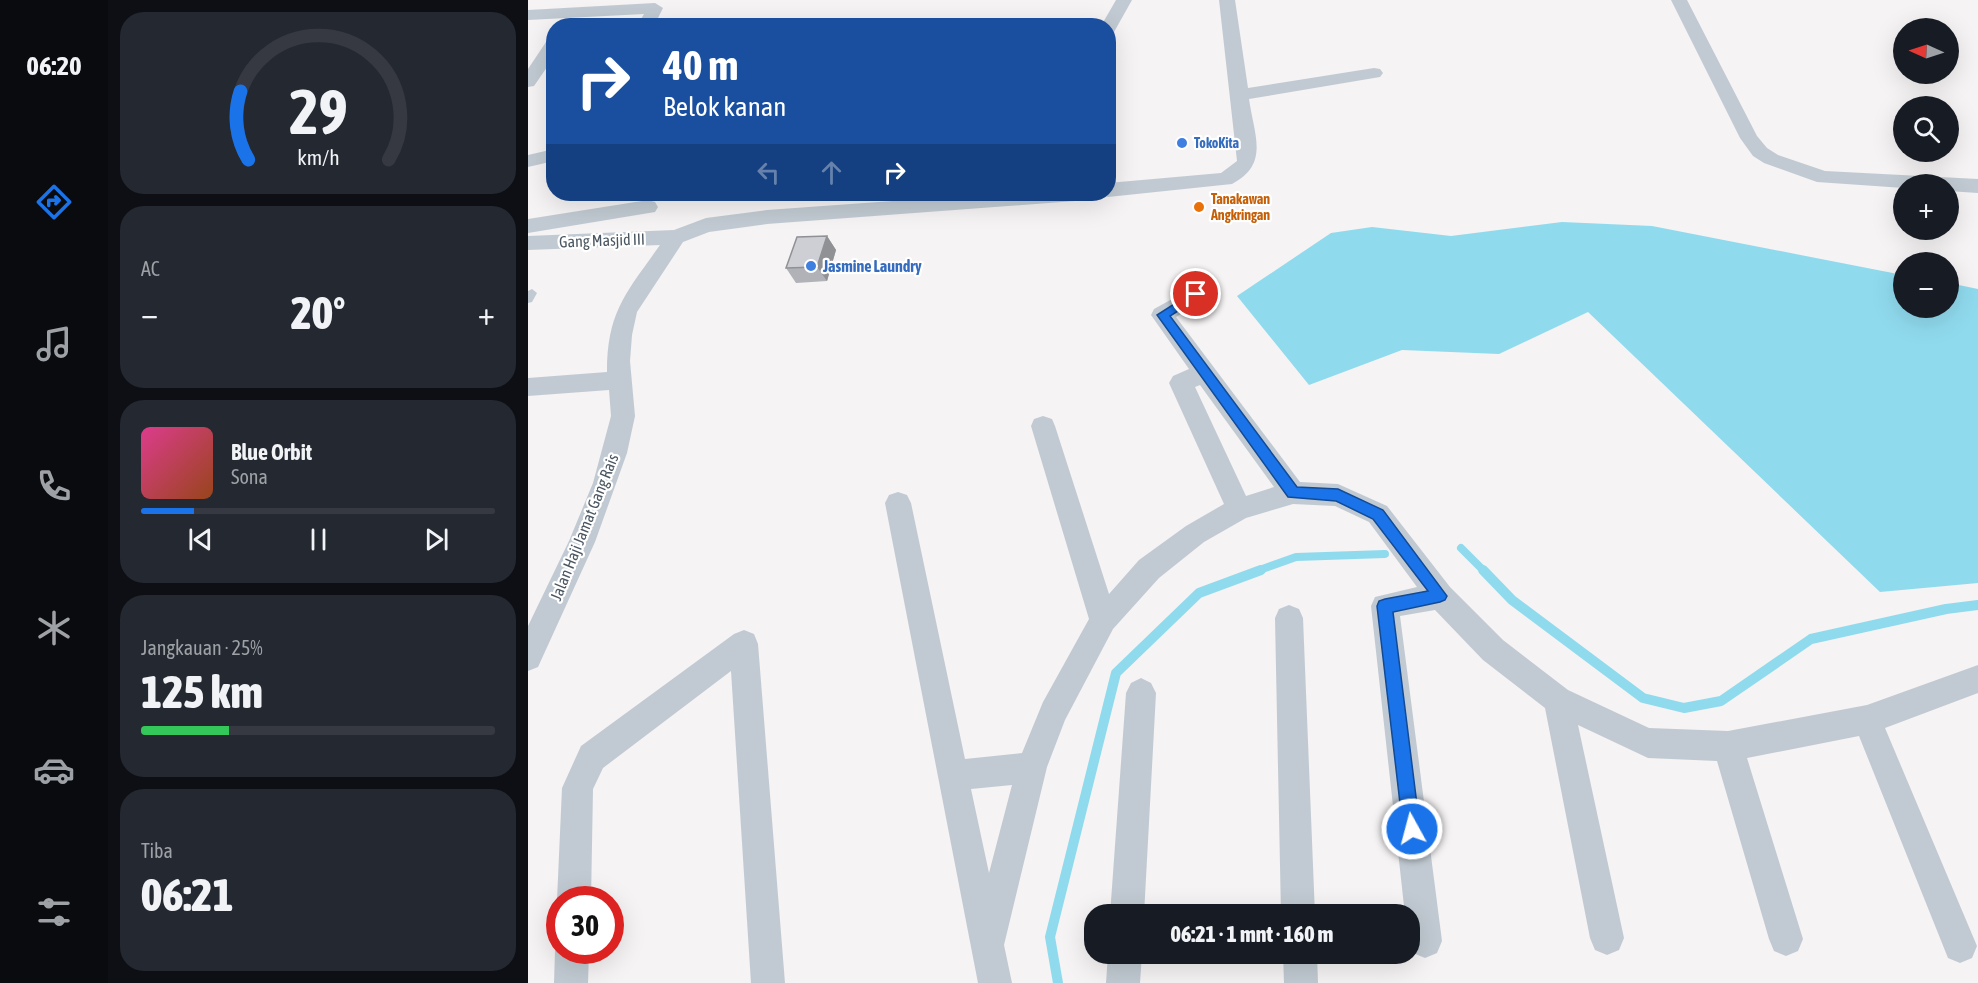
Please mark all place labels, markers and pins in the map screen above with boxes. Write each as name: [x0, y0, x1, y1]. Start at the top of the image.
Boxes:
place label: TokoKita: [1194, 135, 1239, 151]
marker: TokoKita: [1175, 136, 1189, 150]
place label: Tanakawan Angkringan: [1210, 191, 1270, 223]
marker: Tanakawan Angkringan: [1192, 200, 1206, 214]
place label: Jasmine Laundry: [822, 257, 922, 275]
marker: Jasmine Laundry: [804, 259, 818, 273]
pin: [1170, 268, 1221, 319]

